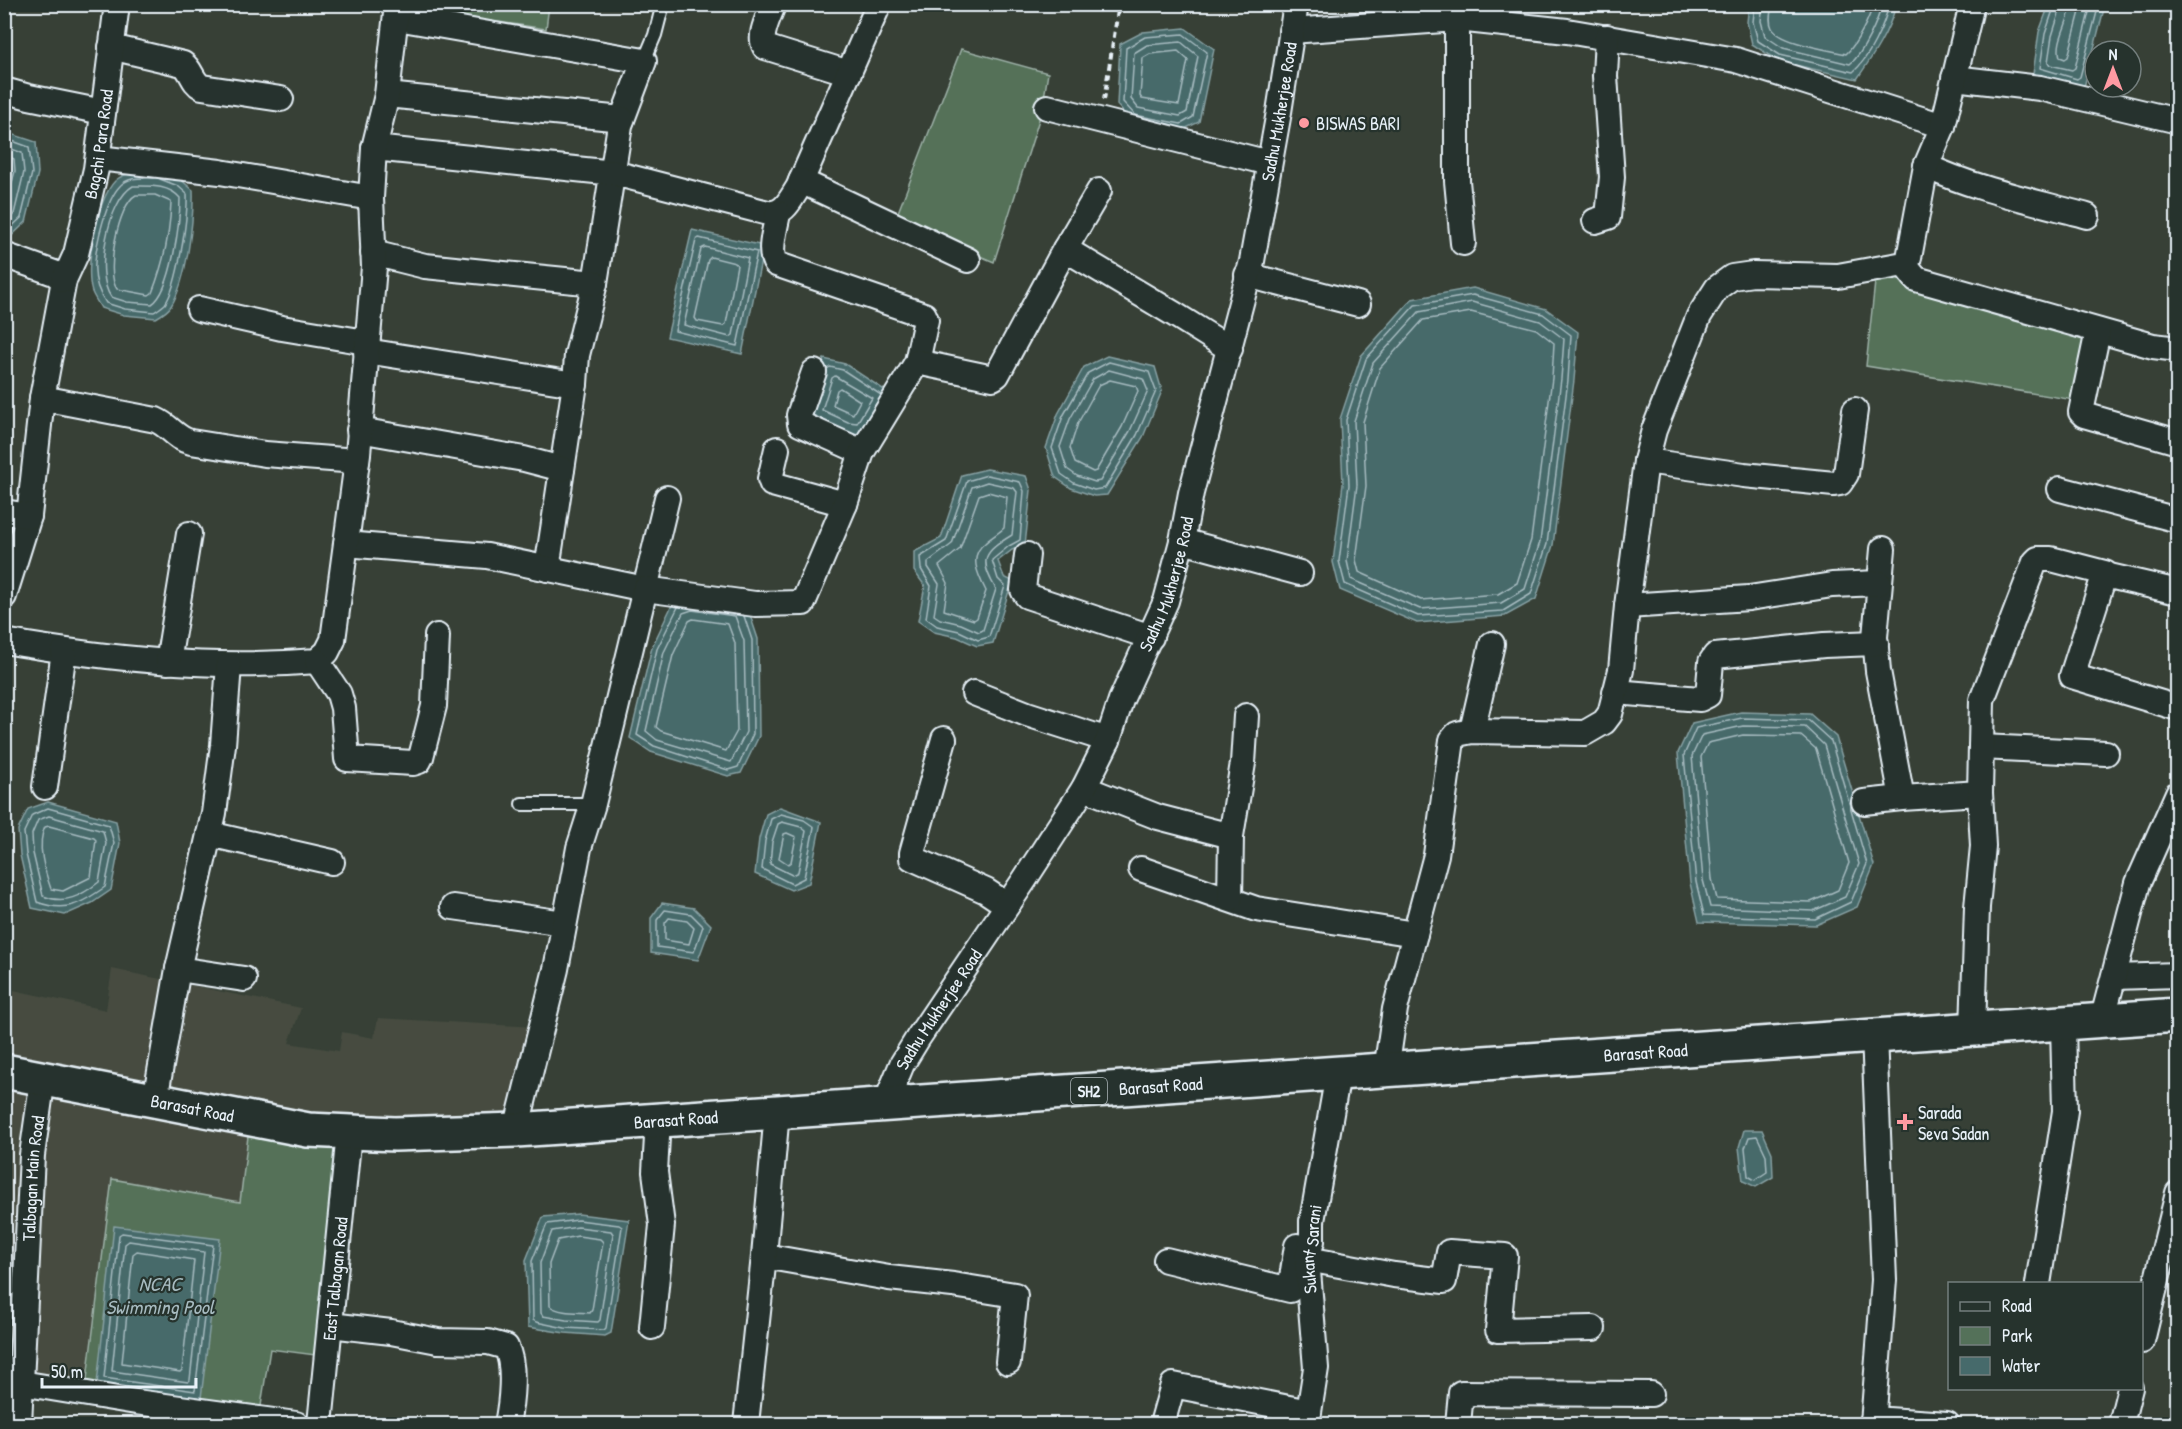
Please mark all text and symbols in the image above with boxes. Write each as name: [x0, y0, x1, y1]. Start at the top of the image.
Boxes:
north arrow: [2083, 39, 2143, 99]
street label: Sadhu Mukherjee Road: [1254, 40, 1302, 183]
text: N: [2109, 43, 2118, 65]
street label: Bagchi Para Road: [77, 88, 119, 201]
place label: BISWAS BARI: [1316, 111, 1400, 136]
marker: BISWAS BARI: [1297, 116, 1311, 130]
street label: Sadhu Mukherjee Road: [1132, 514, 1199, 655]
street label: Sadhu Mukherjee Road: [889, 944, 987, 1073]
street label: Barasat Road: [1603, 1036, 1688, 1067]
street label: Barasat Road: [1118, 1070, 1203, 1101]
road number: SH2: [1071, 1078, 1107, 1104]
street label: Barasat Road: [149, 1087, 236, 1128]
place label: Sarada Seva Sadan: [1918, 1100, 1989, 1146]
street label: Barasat Road: [633, 1104, 719, 1134]
marker: Sarada Seva Sadan: [1896, 1113, 1914, 1131]
street label: Talbagan Main Road: [15, 1114, 50, 1242]
street label: Sukant Sarani: [1294, 1202, 1327, 1294]
street label: East Talbagan Road: [316, 1216, 353, 1342]
water label: NCAC Swimming Pool: [106, 1270, 216, 1321]
legend: [1948, 1282, 2143, 1390]
text: Road: [2002, 1293, 2032, 1318]
text: Park: [2002, 1323, 2033, 1348]
scale bar: [42, 1351, 196, 1389]
text: Water: [2002, 1353, 2040, 1378]
text: 50 m: [51, 1359, 83, 1384]

